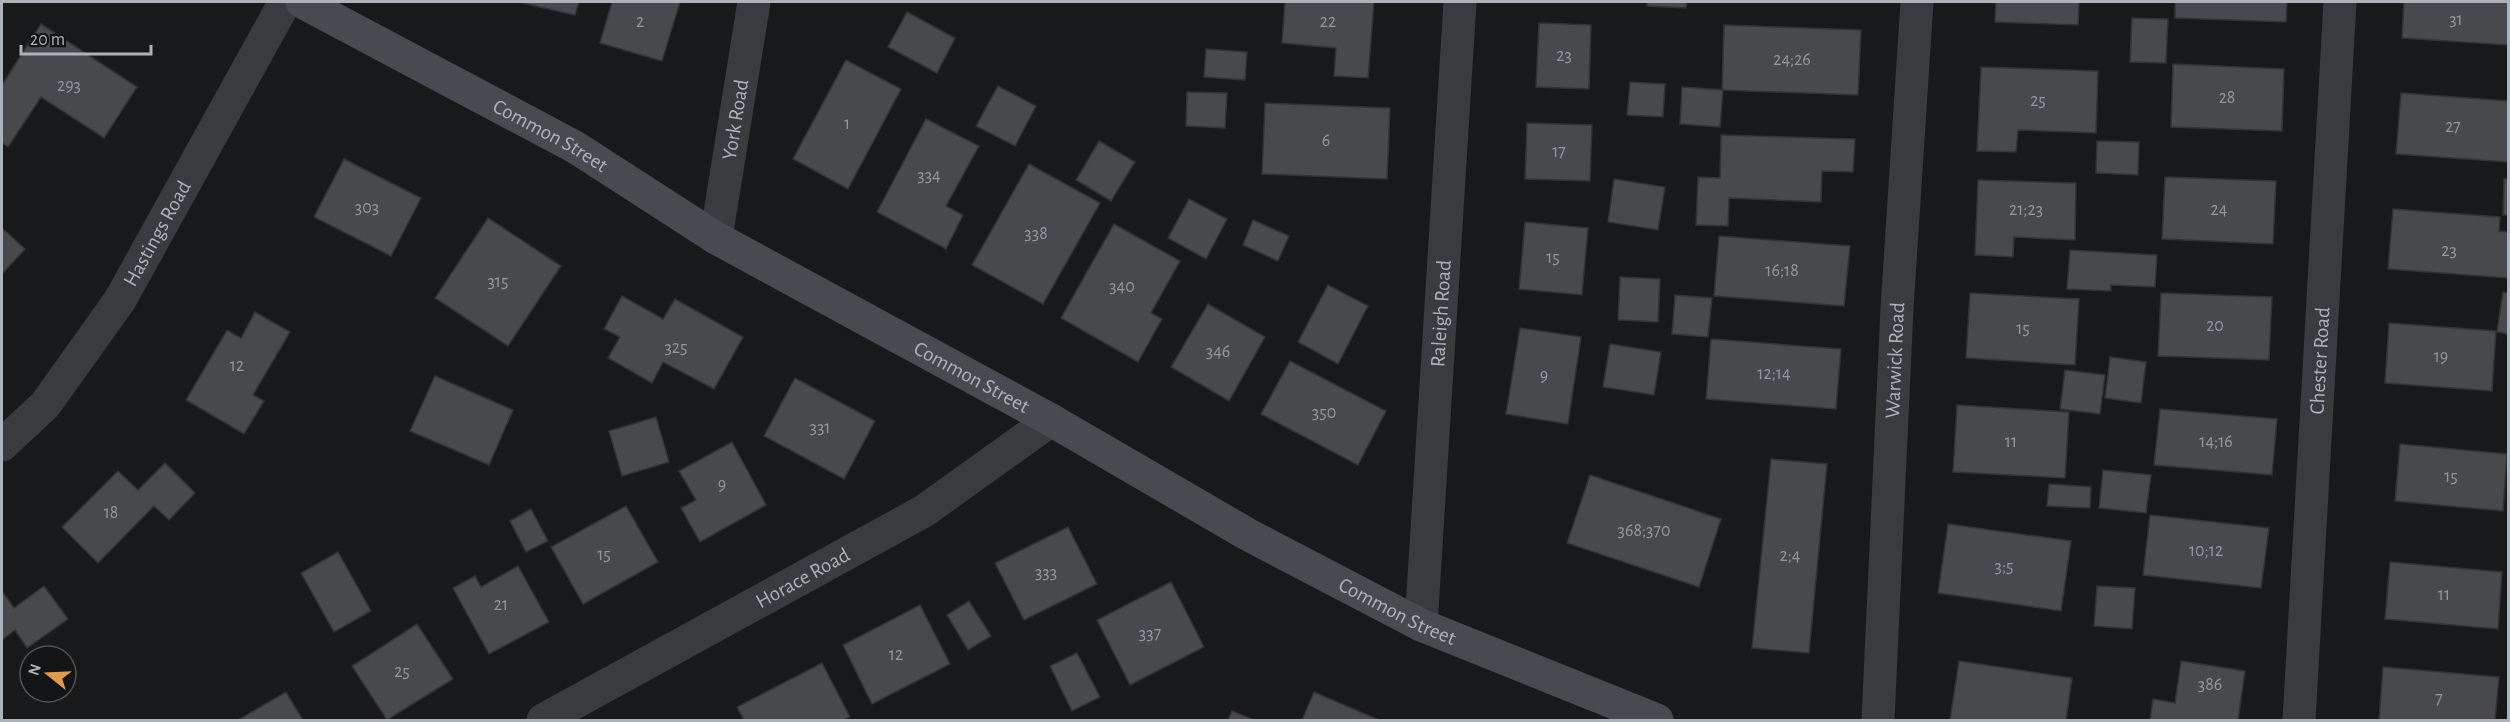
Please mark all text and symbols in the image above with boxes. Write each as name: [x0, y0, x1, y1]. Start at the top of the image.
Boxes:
house number: 31: [2449, 11, 2463, 29]
house number: 2: [636, 13, 644, 31]
house number: 22: [1320, 13, 1336, 31]
scale bar: [21, 18, 152, 56]
text: 20 m: [30, 31, 65, 49]
house number: 23: [1556, 47, 1572, 65]
house number: 24;26: [1773, 51, 1811, 69]
house number: 293: [57, 77, 81, 95]
street label: York Road: [718, 78, 752, 161]
house number: 28: [2219, 89, 2235, 107]
house number: 25: [2030, 92, 2046, 110]
street label: Common Street: [490, 95, 612, 176]
house number: 1: [844, 115, 850, 133]
house number: 27: [2445, 118, 2461, 136]
house number: 6: [1322, 132, 1330, 150]
house number: 17: [1552, 143, 1566, 161]
house number: 334: [917, 167, 941, 185]
street label: Hastings Road: [119, 177, 195, 290]
house number: 303: [355, 199, 379, 217]
house number: 21;23: [2009, 201, 2043, 219]
house number: 24: [2211, 201, 2228, 219]
house number: 338: [1024, 225, 1048, 243]
house number: 23: [2441, 242, 2457, 260]
house number: 15: [1546, 249, 1560, 267]
street label: Raleigh Road: [1427, 259, 1454, 368]
house number: 16;18: [1765, 262, 1799, 280]
house number: 315: [487, 273, 509, 291]
house number: 340: [1109, 278, 1135, 296]
street label: Warwick Road: [1881, 301, 1908, 419]
street label: Chester Road: [2306, 306, 2333, 415]
house number: 20: [2206, 317, 2224, 335]
house number: 15: [2016, 320, 2030, 338]
street label: Common Street: [911, 337, 1033, 417]
house number: 325: [664, 339, 688, 357]
house number: 346: [1206, 343, 1230, 361]
house number: 19: [2434, 348, 2448, 366]
house number: 12: [230, 357, 244, 375]
house number: 12;14: [1757, 365, 1791, 383]
house number: 9: [1540, 367, 1548, 385]
house number: 350: [1312, 404, 1336, 422]
house number: 331: [809, 419, 831, 437]
house number: 11: [2005, 433, 2017, 451]
house number: 14;16: [2199, 433, 2233, 451]
house number: 15: [2444, 468, 2458, 486]
house number: 9: [718, 476, 726, 494]
house number: 18: [104, 504, 118, 522]
house number: 368;370: [1618, 522, 1670, 540]
house number: 10;12: [2189, 542, 2223, 560]
street label: Horace Road: [752, 544, 853, 612]
house number: 15: [597, 546, 611, 564]
house number: 2;4: [1780, 547, 1801, 565]
house number: 3;5: [1994, 558, 2014, 576]
house number: 333: [1035, 564, 1057, 582]
street label: Common Street: [1335, 573, 1459, 649]
house number: 11: [2438, 586, 2450, 604]
house number: 21: [494, 596, 508, 614]
house number: 337: [1139, 625, 1161, 643]
north arrow: [18, 644, 78, 704]
house number: 12: [889, 646, 903, 664]
text: N: [25, 662, 44, 677]
house number: 25: [394, 663, 410, 681]
house number: 386: [2198, 676, 2222, 694]
house number: 7: [2435, 690, 2443, 708]

